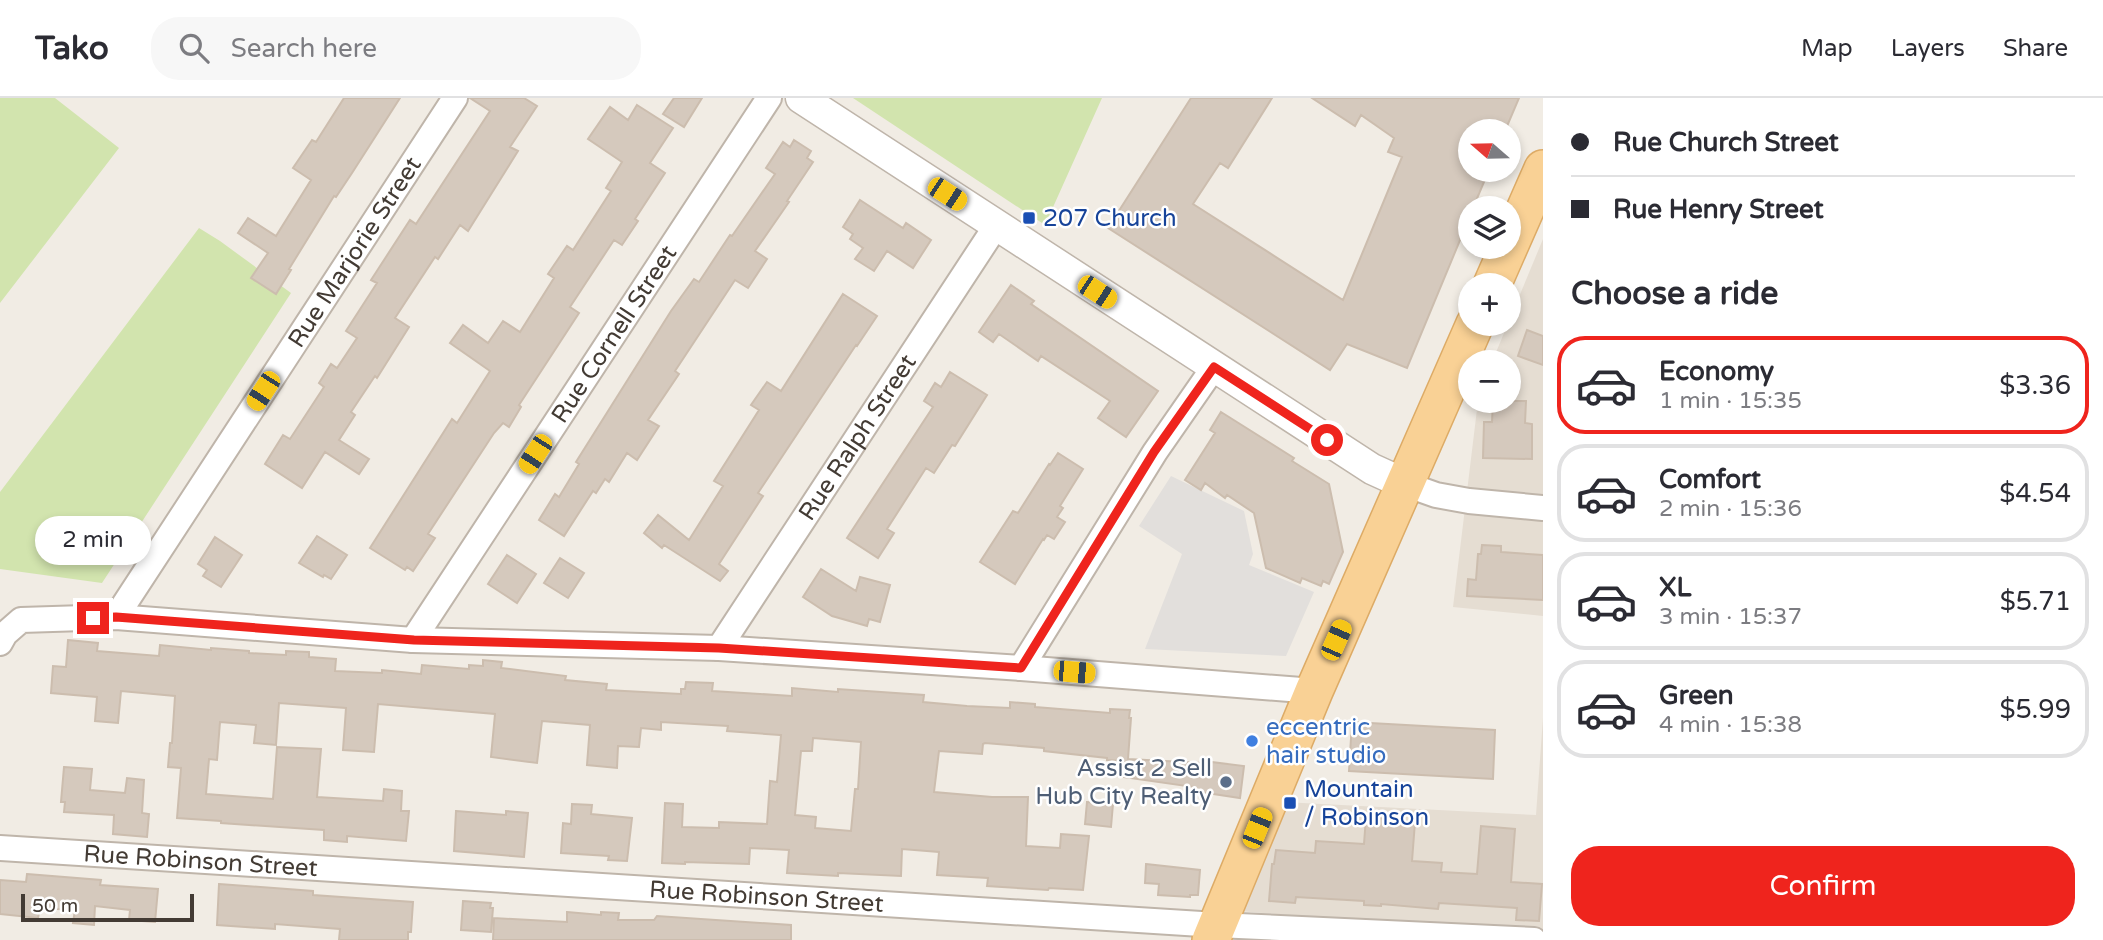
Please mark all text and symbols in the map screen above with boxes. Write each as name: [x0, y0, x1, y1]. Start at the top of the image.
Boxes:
search box: [151, 17, 641, 80]
text: Tako: [35, 29, 109, 68]
icon: search: [175, 29, 213, 67]
text: Search here: [231, 33, 377, 64]
text: Map: [1801, 34, 1853, 63]
text: Layers: [1891, 34, 1965, 63]
text: Share: [2003, 34, 2068, 63]
north arrow: [1458, 119, 1521, 182]
map controls: [1458, 119, 1521, 413]
text: Rue Church Street: [1613, 127, 1839, 158]
street label: Rue Marjorie Street: [282, 151, 428, 353]
car: [924, 174, 971, 214]
text: Rue Henry Street: [1613, 194, 1824, 225]
button: layers: [1458, 196, 1521, 259]
place label: 207 Church: [1043, 204, 1177, 233]
marker: 207 Church: [1021, 210, 1037, 226]
street label: Rue Cornell Street: [545, 240, 683, 429]
car: [1074, 272, 1121, 312]
button: +: [1458, 273, 1521, 336]
text: Choose a ride: [1571, 275, 1778, 313]
street label: Rue Ralph Street: [793, 349, 923, 526]
button: −: [1458, 350, 1521, 413]
icon: car: [1575, 354, 1638, 417]
text: Economy: [1659, 356, 1774, 387]
car: [243, 368, 284, 414]
text: $3.36: [1999, 370, 2071, 401]
text: 1 min · 15:35: [1659, 387, 1802, 415]
route start: [1311, 424, 1343, 456]
car: [515, 431, 556, 477]
icon: car: [1575, 462, 1638, 525]
text: Comfort: [1659, 464, 1761, 495]
text: $4.54: [1999, 478, 2071, 509]
text: 2 min · 15:36: [1659, 495, 1802, 523]
callout: 2 min: [35, 517, 151, 566]
text: 2 min: [62, 526, 124, 554]
icon: car: [1575, 570, 1638, 633]
text: XL: [1659, 572, 1691, 603]
text: $5.71: [2000, 586, 2071, 617]
route end: [77, 602, 109, 634]
text: 3 min · 15:37: [1659, 603, 1802, 631]
car: [1318, 617, 1355, 663]
car: [1053, 660, 1096, 684]
icon: car: [1575, 678, 1638, 741]
text: Green: [1659, 680, 1734, 711]
text: $5.99: [1999, 694, 2071, 725]
text: 4 min · 15:38: [1659, 711, 1802, 739]
place label: eccentric hair studio: [1266, 713, 1386, 770]
marker: eccentric hair studio: [1244, 733, 1260, 749]
place label: Assist 2 Sell Hub City Realty: [1035, 754, 1212, 811]
marker: Assist 2 Sell Hub City Realty: [1218, 774, 1234, 790]
place label: Mountain / Robinson: [1304, 775, 1429, 832]
marker: Mountain / Robinson: [1282, 795, 1298, 811]
car: [1240, 805, 1275, 851]
street label: Rue Robinson Street: [83, 839, 319, 883]
button: Confirm: [1571, 846, 2075, 926]
street label: Rue Robinson Street: [648, 875, 884, 919]
scale bar: [21, 891, 194, 923]
text: 50 m: [32, 895, 78, 917]

